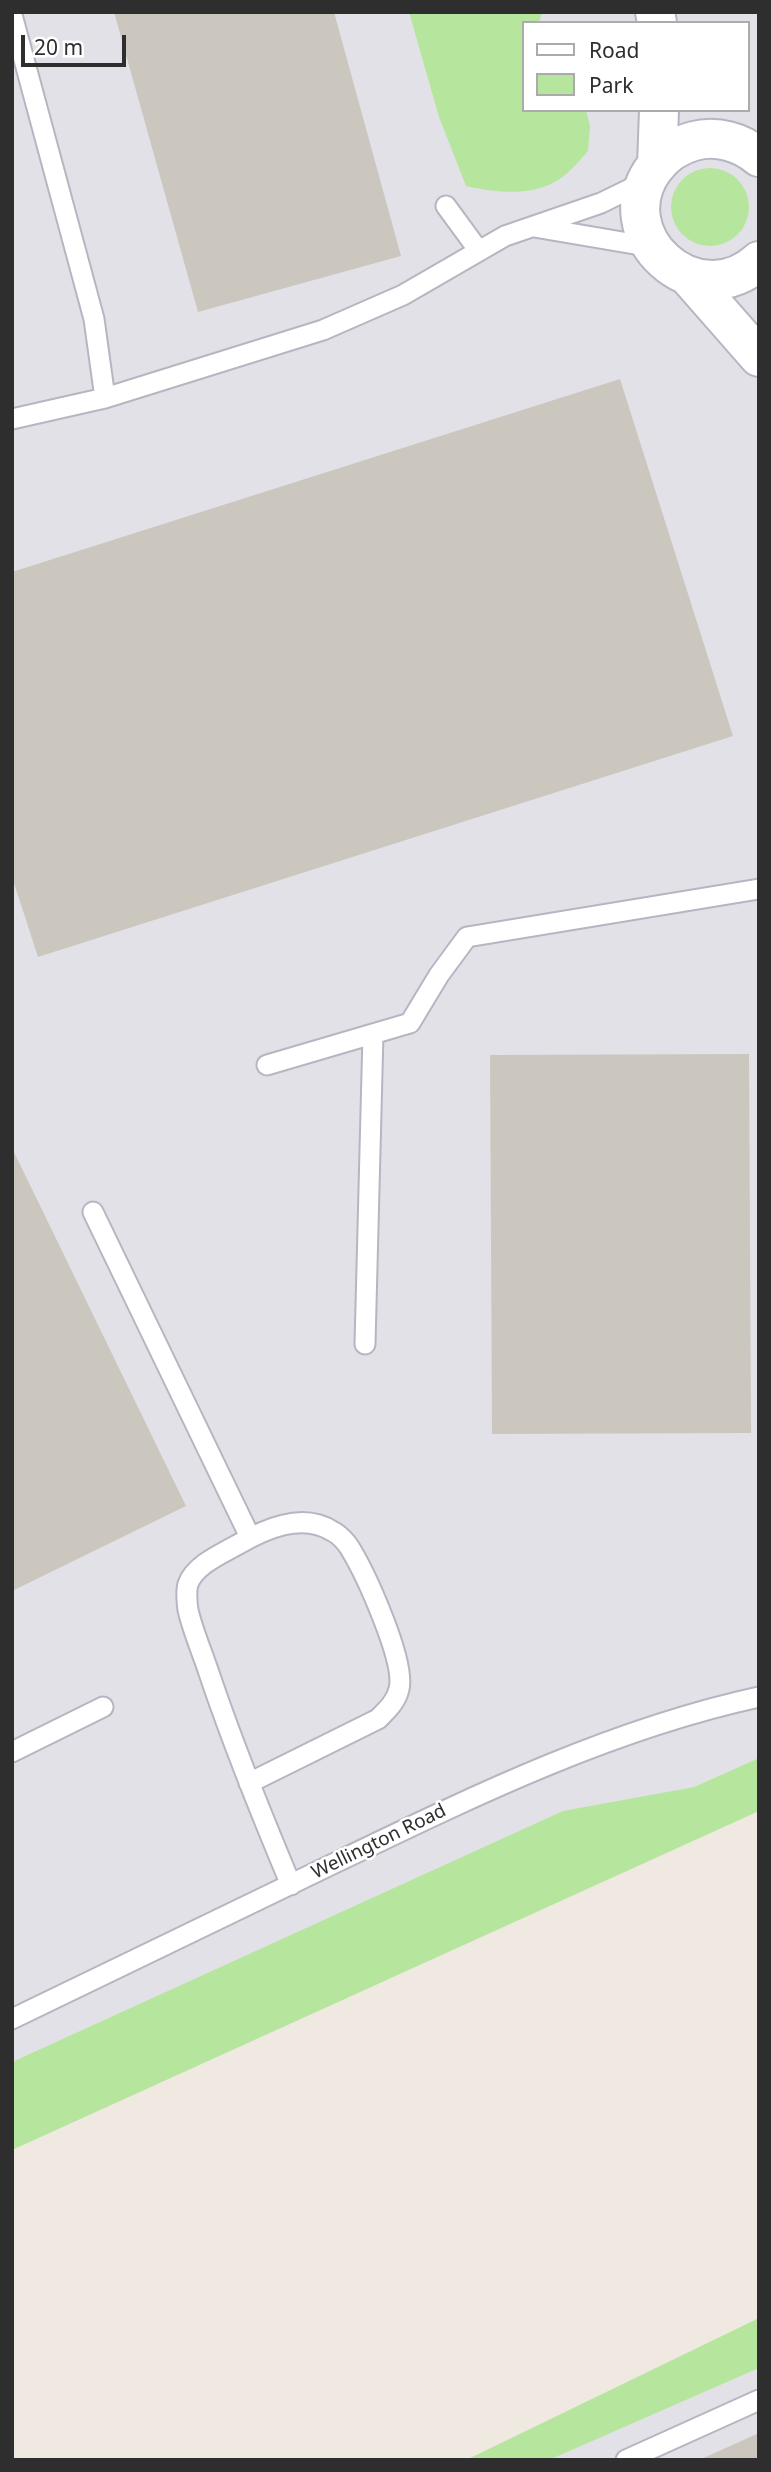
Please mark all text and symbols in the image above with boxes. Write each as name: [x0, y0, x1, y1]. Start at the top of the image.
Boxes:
scale bar: [24, 21, 130, 65]
legend: [522, 21, 750, 112]
text: 20 m: [34, 33, 83, 61]
text: Road: [589, 36, 639, 64]
text: Park: [589, 71, 633, 99]
street label: Wellington Road: [308, 1800, 450, 1884]

